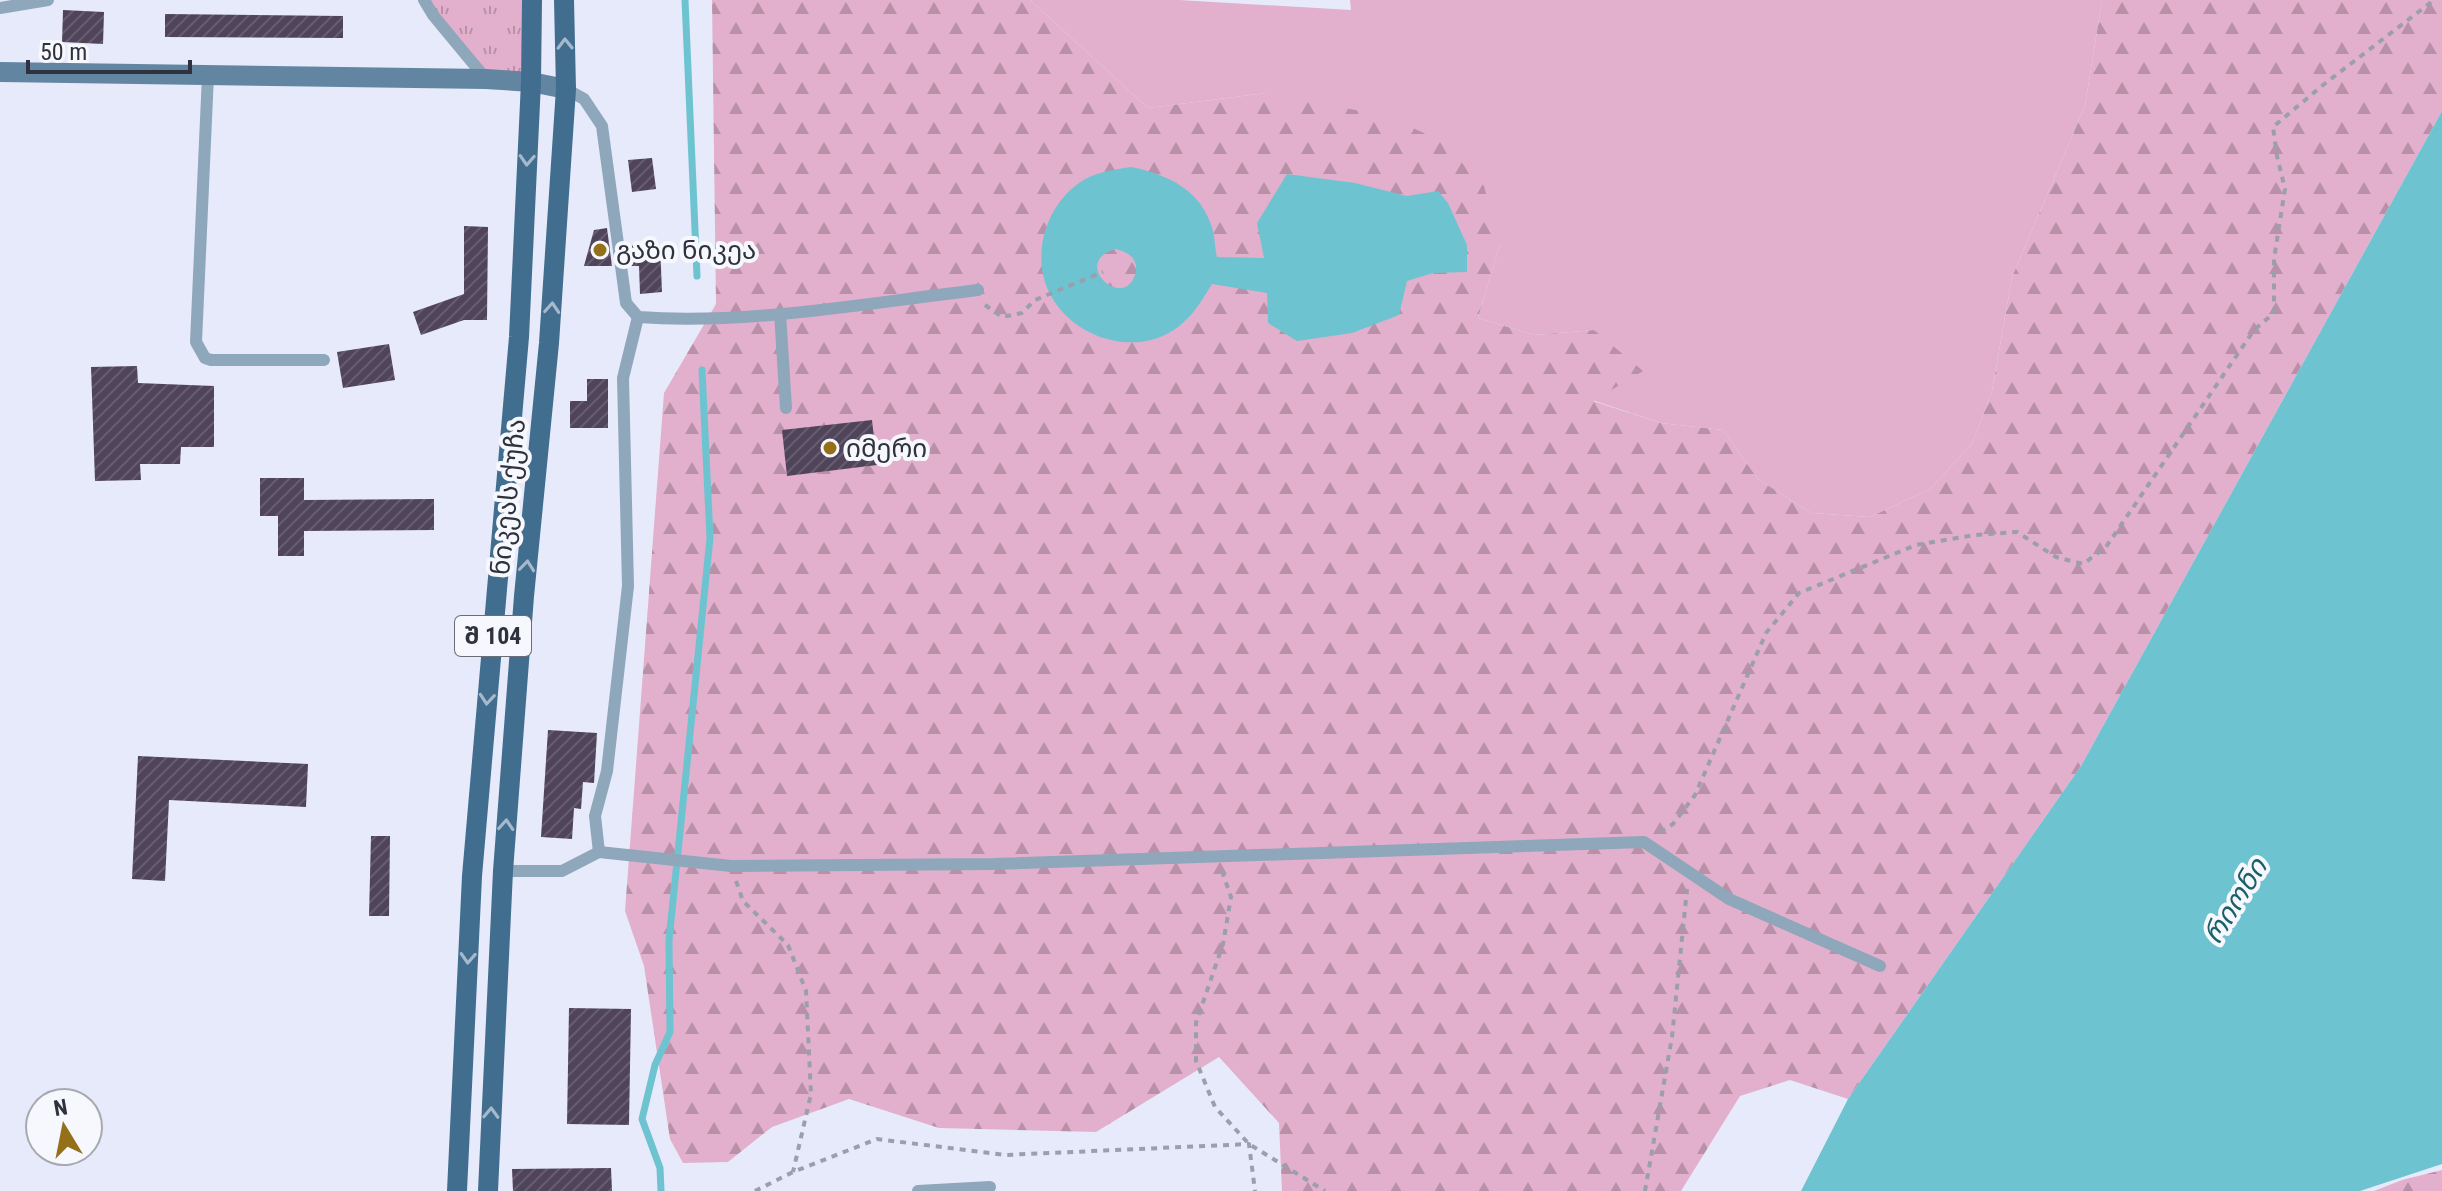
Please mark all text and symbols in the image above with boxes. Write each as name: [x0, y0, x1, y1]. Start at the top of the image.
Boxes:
scale bar: [28, 24, 190, 74]
one-way arrow: [557, 37, 574, 50]
text: 50 m: [40, 38, 87, 66]
one-way arrow: [519, 154, 536, 167]
place label: გაზი ნიკეა: [616, 235, 756, 265]
marker: გაზი ნიკეა: [591, 241, 609, 259]
one-way arrow: [543, 301, 560, 314]
street label: ნიკეას ქუჩა: [485, 417, 531, 577]
place label: იმერი: [846, 433, 927, 463]
marker: იმერი: [821, 439, 839, 457]
one-way arrow: [518, 559, 535, 572]
road number: შ 104: [455, 616, 531, 656]
one-way arrow: [479, 692, 496, 705]
one-way arrow: [497, 819, 514, 832]
water label: რიონი: [2196, 851, 2275, 950]
one-way arrow: [459, 952, 476, 965]
north arrow: [24, 1087, 104, 1167]
text: N: [52, 1094, 69, 1121]
one-way arrow: [482, 1106, 499, 1119]

